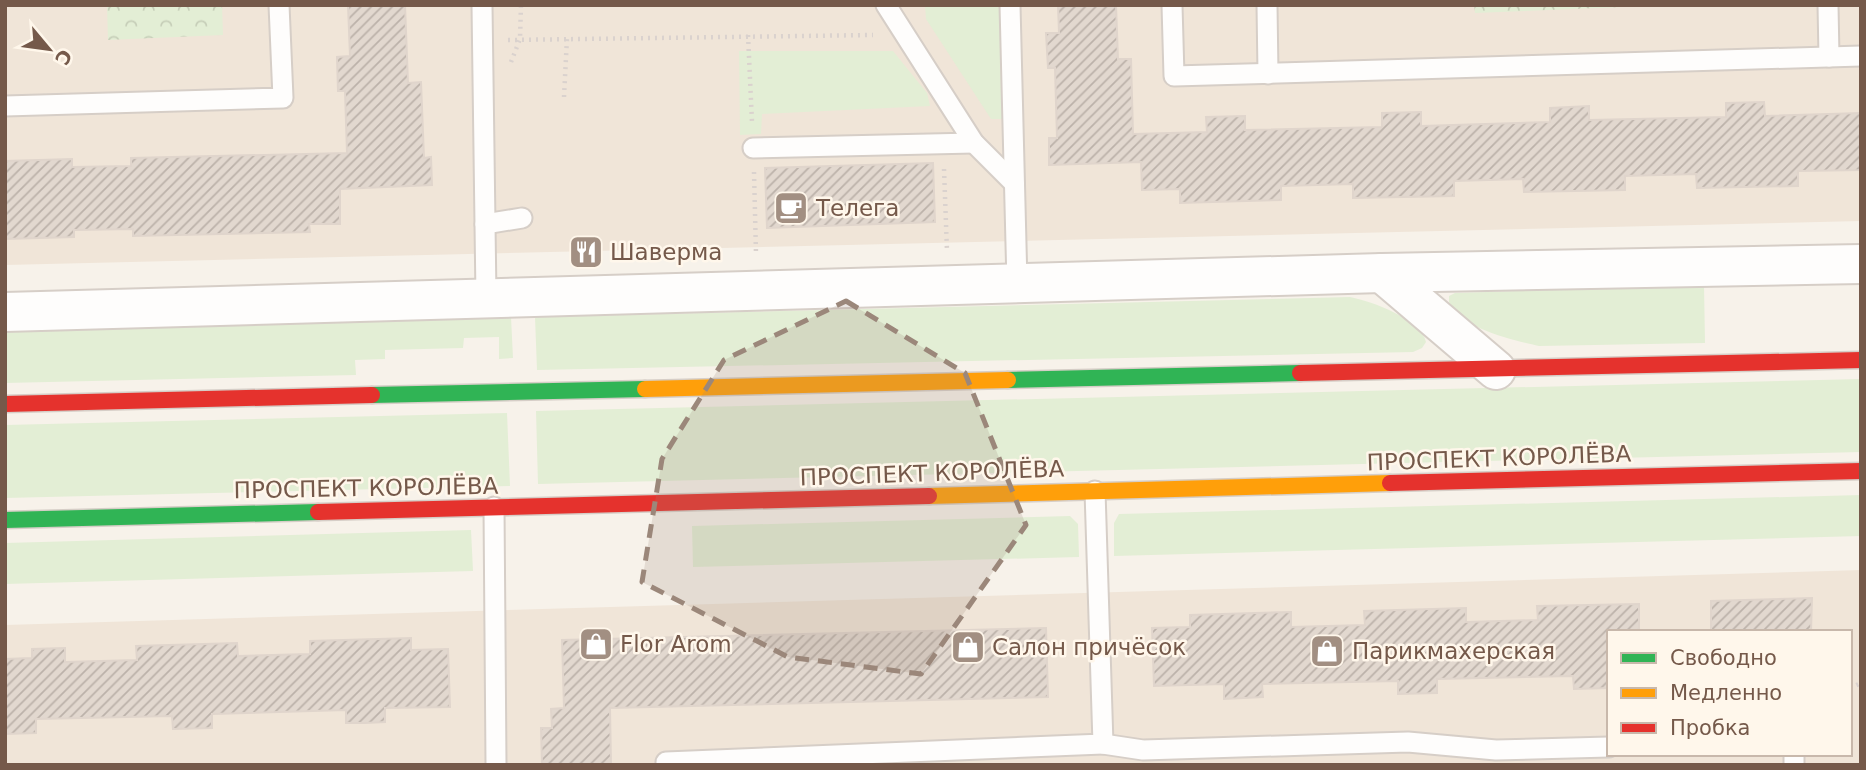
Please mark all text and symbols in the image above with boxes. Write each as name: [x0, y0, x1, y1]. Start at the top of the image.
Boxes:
north arrow: [14, 14, 84, 84]
text: С: [51, 46, 77, 69]
cafe icon: Телега: [772, 189, 810, 227]
place label: Телега: [815, 195, 899, 221]
restaurant icon: Шаверма: [567, 233, 605, 271]
place label: Шаверма: [610, 239, 722, 265]
street label: ПРОСПЕКТ КОРОЛЁВА: [1366, 439, 1632, 476]
street label: ПРОСПЕКТ КОРОЛЁВА: [799, 454, 1065, 491]
street label: ПРОСПЕКТ КОРОЛЁВА: [233, 472, 499, 503]
shop icon: Flor Arom: [577, 625, 615, 663]
shop icon: Салон причёсок: [949, 628, 987, 666]
legend: [1607, 630, 1852, 756]
place label: Flor Arom: [620, 631, 732, 657]
shop icon: Парикмахерская: [1308, 632, 1346, 670]
place label: Салон причёсок: [992, 634, 1186, 660]
place label: Парикмахерская: [1352, 638, 1555, 664]
text: Свободно: [1670, 646, 1777, 670]
text: Медленно: [1670, 681, 1782, 705]
text: Пробка: [1670, 716, 1750, 740]

